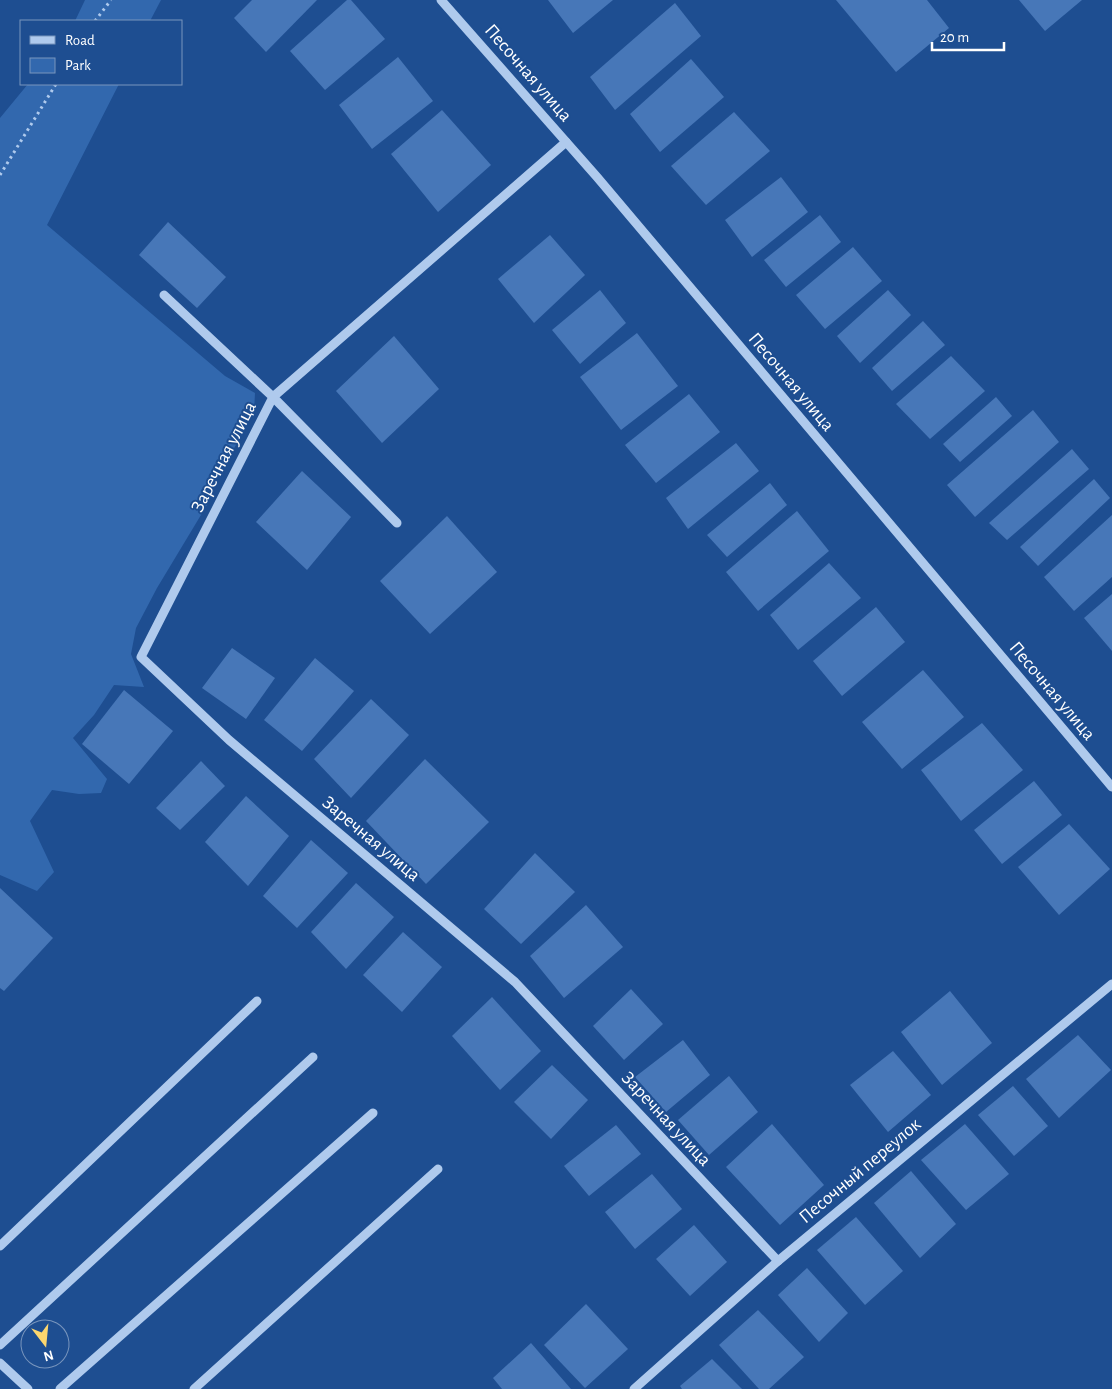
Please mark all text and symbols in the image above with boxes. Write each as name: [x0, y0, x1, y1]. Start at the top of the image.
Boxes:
legend: [20, 20, 182, 85]
scale bar: [932, 20, 1004, 52]
street label: Песочная улица: [481, 21, 575, 126]
text: 20 m: [940, 30, 969, 45]
text: Road: [65, 33, 95, 48]
text: Park: [65, 58, 91, 73]
street label: Песочная улица: [744, 329, 838, 435]
street label: Заречная улица: [188, 398, 260, 515]
street label: Песочная улица: [1005, 638, 1099, 744]
street label: Заречная улица: [318, 793, 424, 885]
street label: Заречная улица: [618, 1068, 715, 1170]
street label: Песочный переулок: [796, 1115, 925, 1227]
north arrow: [20, 1319, 70, 1369]
text: N: [42, 1347, 55, 1364]

